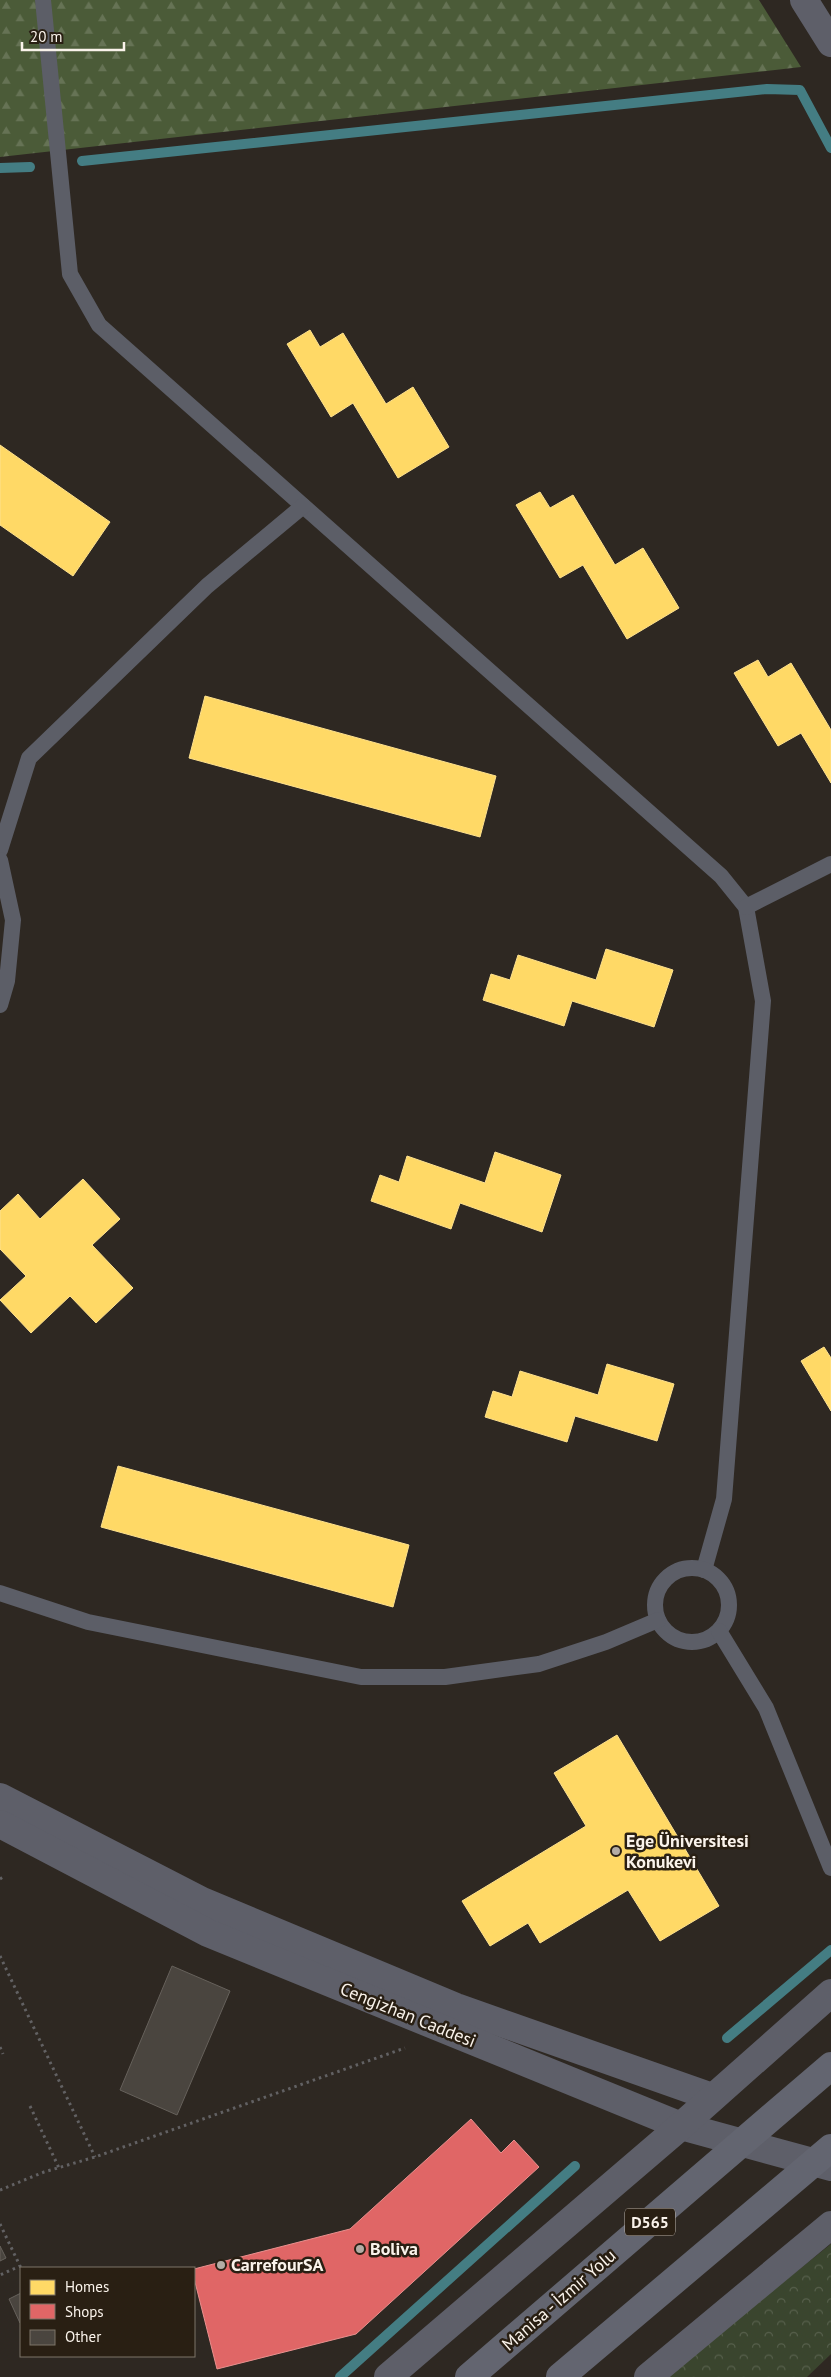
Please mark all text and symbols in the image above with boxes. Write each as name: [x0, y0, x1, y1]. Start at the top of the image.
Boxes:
scale bar: [22, 20, 125, 52]
text: 20 m: [30, 27, 63, 46]
place label: Ege Üniversitesi Konukevi: [626, 1829, 749, 1873]
marker: Ege Üniversitesi Konukevi: [610, 1845, 622, 1857]
street label: Cengizhan Caddesi: [337, 1977, 479, 2052]
road number: D565: [625, 2208, 675, 2236]
place label: Boliva: [370, 2237, 418, 2260]
marker: Boliva: [354, 2243, 366, 2255]
street label: Manisa - İzmir Yolu: [497, 2244, 620, 2355]
place label: CarrefourSA: [231, 2253, 323, 2276]
marker: CarrefourSA: [215, 2259, 227, 2271]
legend: [20, 2267, 195, 2357]
text: Homes: [65, 2277, 109, 2296]
text: Shops: [65, 2302, 104, 2321]
text: Other: [65, 2327, 101, 2346]

